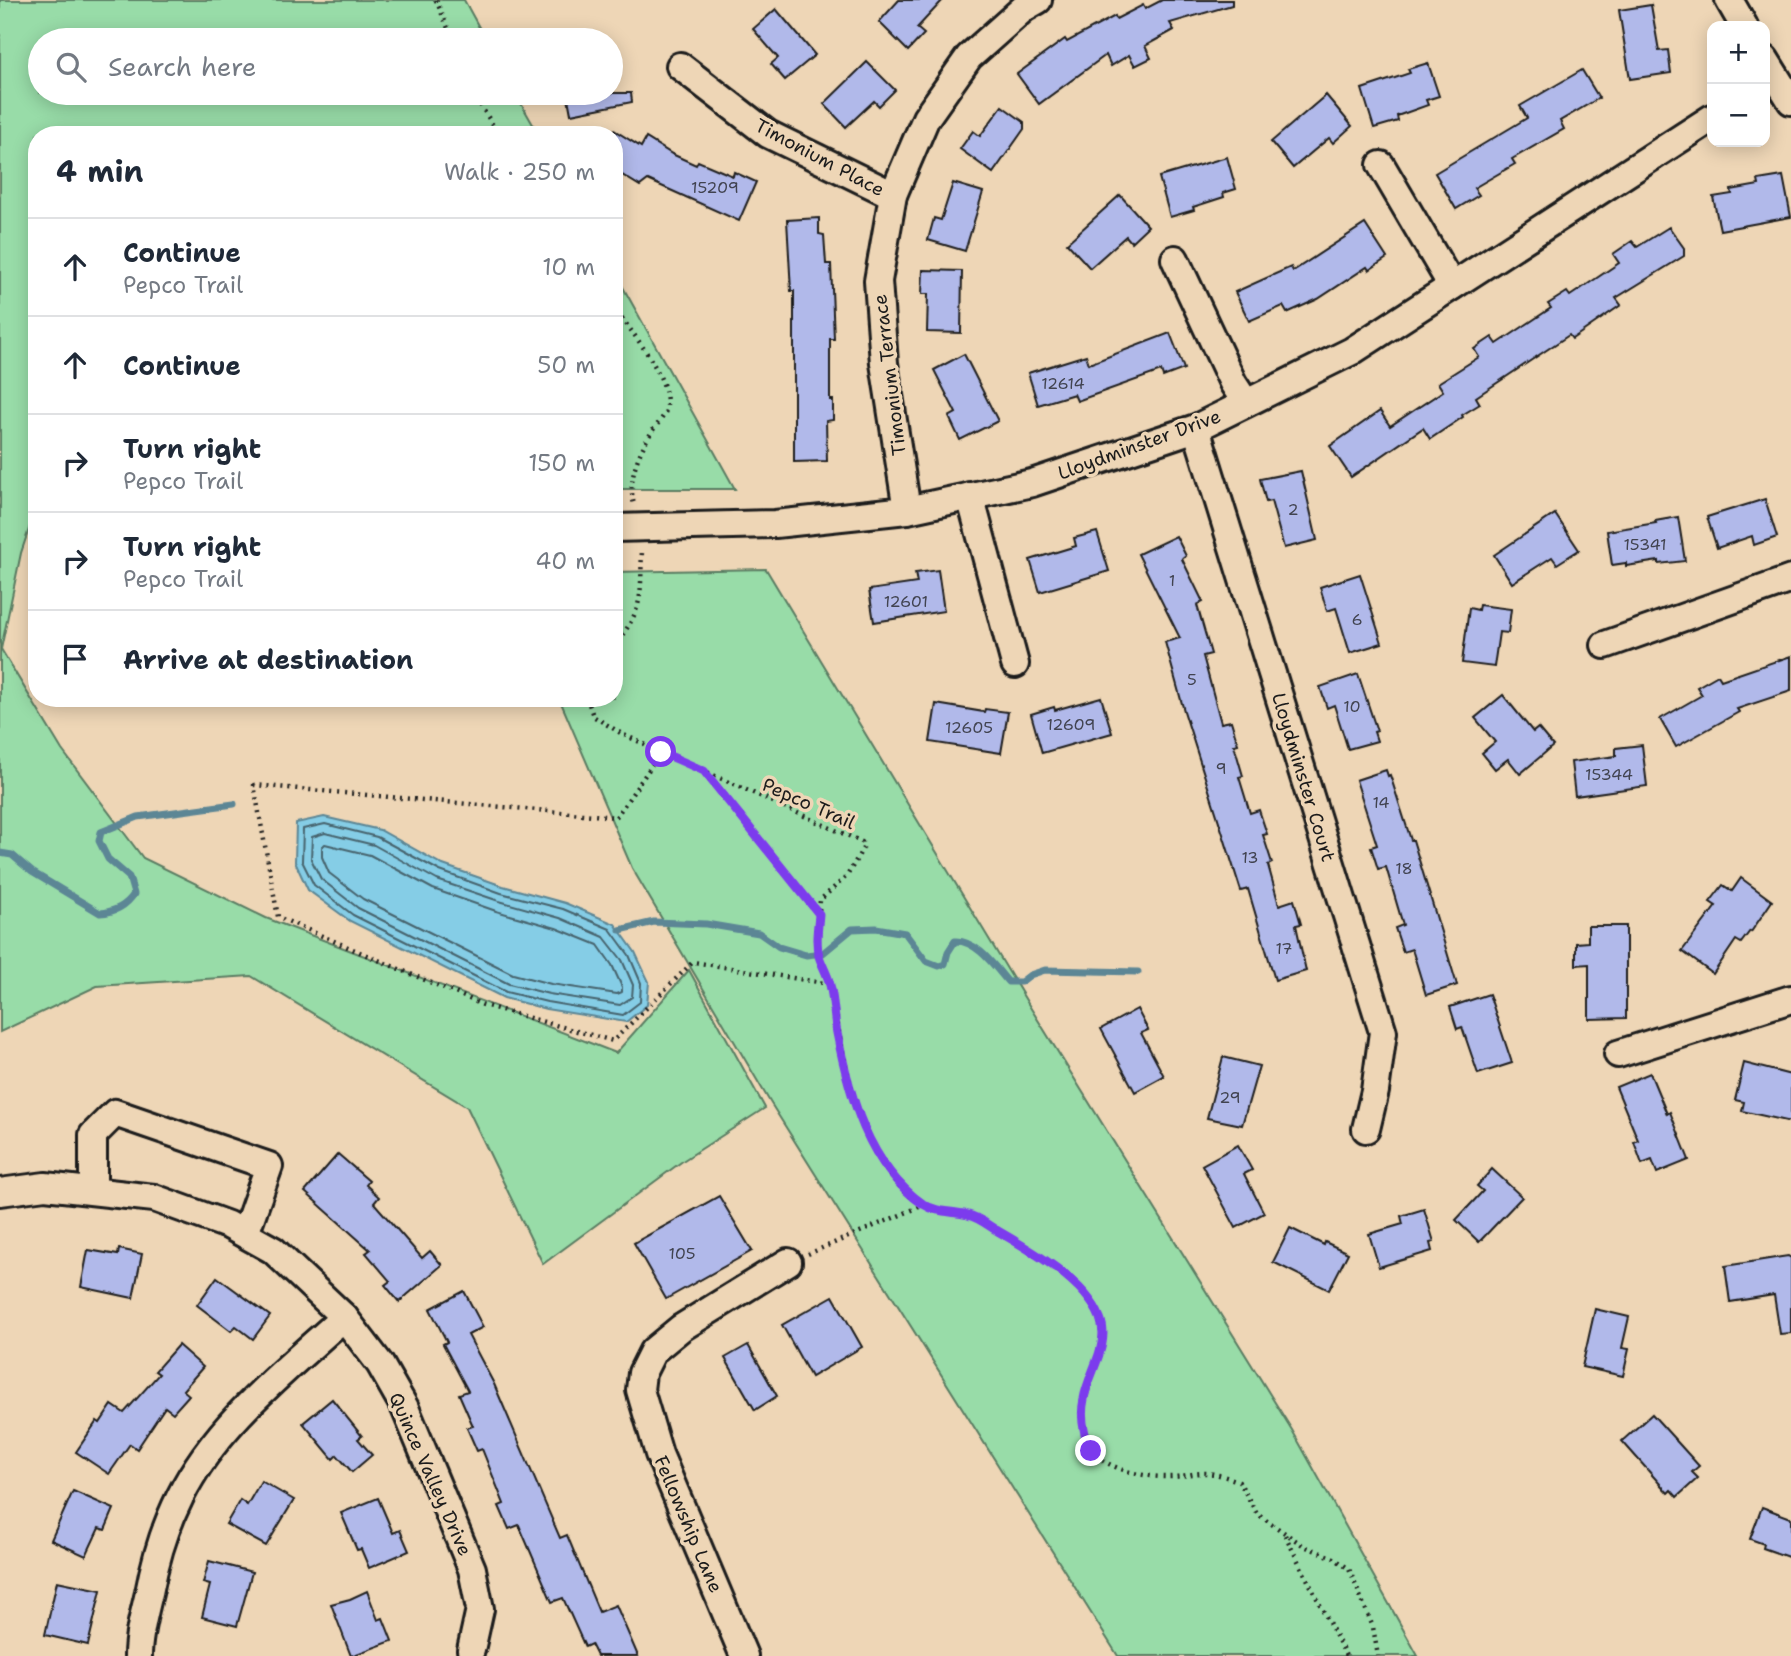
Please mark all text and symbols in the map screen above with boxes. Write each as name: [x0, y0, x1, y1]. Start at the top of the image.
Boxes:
map controls: [1707, 21, 1770, 147]
button: +: [1707, 21, 1770, 84]
search box: [28, 28, 623, 105]
icon: search: [52, 48, 90, 86]
text: Search here: [108, 49, 257, 84]
button: −: [1707, 84, 1770, 147]
street label: Timonium Place: [751, 113, 889, 202]
text: 4 min: [56, 151, 143, 192]
text: Walk · 250 m: [444, 157, 595, 187]
house number: 15209: [691, 177, 739, 198]
text: Continue: [123, 235, 241, 270]
icon: ahead: [56, 248, 94, 286]
text: 10 m: [542, 252, 595, 282]
text: Pepco Trail: [123, 270, 243, 300]
street label: Timonium Terrace: [867, 293, 912, 457]
icon: ahead: [56, 346, 94, 384]
text: Continue: [123, 348, 241, 383]
text: 50 m: [537, 350, 595, 380]
house number: 12614: [1041, 373, 1085, 394]
street label: Lloydminster Drive: [1054, 403, 1224, 486]
text: Turn right: [123, 431, 261, 466]
icon: right: [56, 444, 94, 482]
text: 150 m: [528, 448, 595, 478]
text: Pepco Trail: [123, 466, 243, 496]
house number: 2: [1287, 499, 1299, 520]
text: Turn right: [123, 529, 261, 564]
house number: 15341: [1623, 534, 1667, 555]
icon: right: [56, 542, 94, 580]
text: 40 m: [535, 546, 595, 576]
text: Pepco Trail: [123, 564, 243, 594]
house number: 1: [1169, 570, 1175, 591]
house number: 12601: [884, 591, 928, 612]
house number: 6: [1351, 609, 1363, 630]
icon: arrive: [56, 640, 94, 678]
text: Arrive at destination: [123, 642, 413, 677]
house number: 5: [1187, 669, 1197, 690]
street label: Lloydminster Court: [1266, 690, 1341, 865]
house number: 10: [1343, 696, 1361, 717]
house number: 12609: [1046, 714, 1096, 735]
house number: 12605: [945, 717, 993, 738]
route start: [645, 736, 676, 767]
house number: 9: [1215, 758, 1227, 779]
house number: 15344: [1585, 764, 1633, 785]
street label: Pepco Trail: [758, 772, 859, 835]
house number: 14: [1372, 792, 1390, 813]
house number: 13: [1241, 847, 1259, 868]
house number: 18: [1395, 858, 1413, 879]
house number: 17: [1275, 938, 1293, 959]
house number: 29: [1219, 1087, 1241, 1108]
house number: 105: [668, 1243, 696, 1264]
street label: Quince Valley Drive: [383, 1389, 478, 1560]
route end: [1075, 1435, 1106, 1466]
street label: Fellowship Lane: [648, 1452, 729, 1597]

